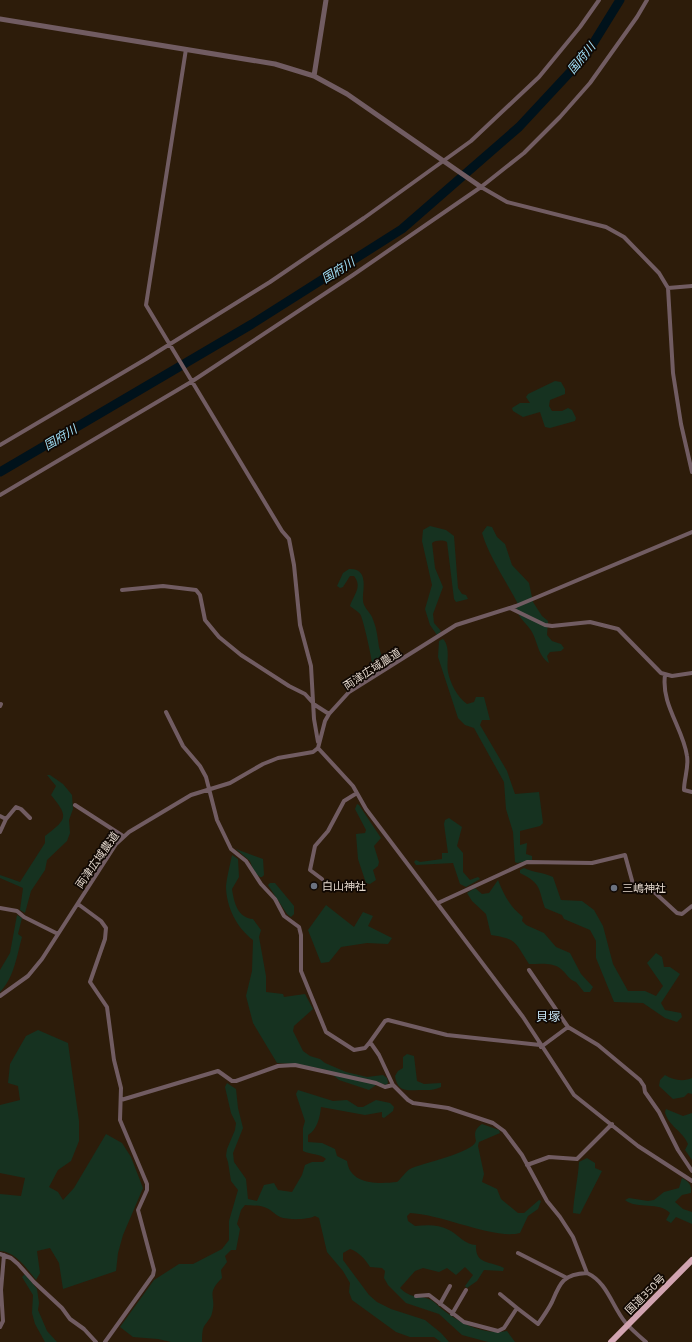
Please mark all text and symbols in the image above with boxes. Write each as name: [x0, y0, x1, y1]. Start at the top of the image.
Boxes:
water label: 国府川: [562, 36, 601, 78]
water label: 国府川: [318, 251, 360, 288]
water label: 国府川: [40, 419, 82, 454]
street label: 両津広域農道: [340, 644, 404, 694]
street label: 両津広域農道: [72, 828, 122, 892]
place label: 白山神社: [322, 878, 366, 894]
place label: 三嶋神社: [622, 880, 666, 896]
marker: 白山神社: [309, 881, 319, 891]
marker: 三嶋神社: [609, 883, 619, 893]
district label: 貝塚: [536, 1007, 560, 1026]
street label: 国道350号: [621, 1270, 669, 1318]

